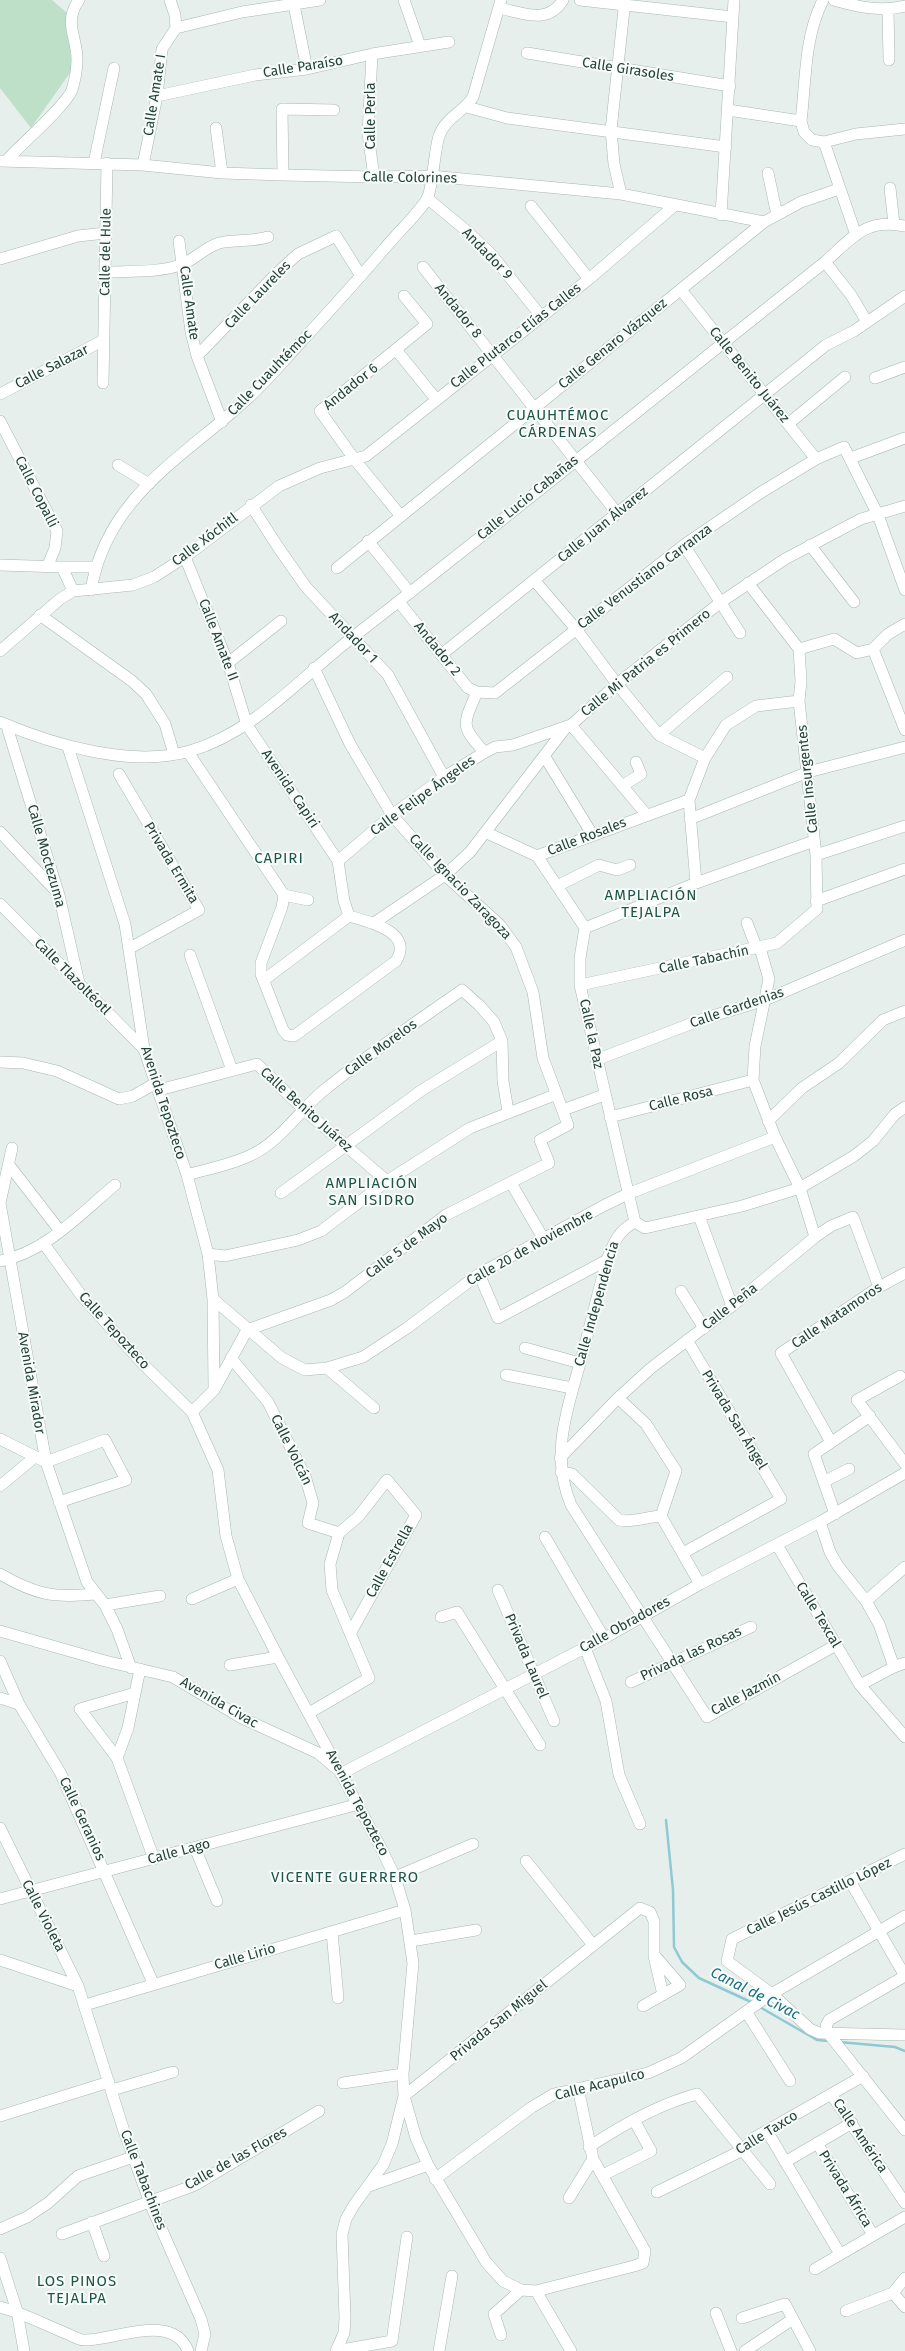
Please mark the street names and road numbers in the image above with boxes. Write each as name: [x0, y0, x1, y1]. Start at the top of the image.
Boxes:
street label: Calle Paraíso: [262, 52, 344, 82]
street label: Calle Amate I: [140, 53, 170, 137]
street label: Calle Girasoles: [581, 54, 675, 86]
street label: Calle Perla: [363, 82, 379, 150]
street label: Calle Colorines: [363, 169, 457, 187]
street label: Calle del Hule: [97, 208, 115, 296]
street label: Andador 9: [458, 225, 516, 283]
street label: Calle Laureles: [221, 257, 295, 333]
street label: Calle Amate: [175, 265, 203, 341]
street label: Andador 8: [431, 280, 485, 342]
street label: Calle Plutarco Elías Calles: [447, 280, 585, 392]
street label: Calle Genaro Vázquez: [555, 295, 671, 393]
street label: Calle Benito Juárez: [705, 324, 793, 426]
street label: Calle Cuauhtémoc: [224, 326, 316, 420]
street label: Calle Salazar: [12, 341, 92, 393]
street label: Andador 6: [320, 360, 382, 414]
street label: Calle Lucio Cabañas: [474, 452, 582, 544]
street label: Calle Copalli: [11, 453, 61, 531]
street label: Calle Juan Álvarez: [554, 483, 652, 567]
street label: Calle Xóchitl: [169, 510, 241, 570]
street label: Calle Venustiano Carranza: [574, 521, 716, 633]
street label: Calle Amate II: [195, 597, 241, 683]
street label: Calle Mi Patria es Primero: [578, 606, 714, 720]
street label: Andador 1: [325, 609, 381, 667]
street label: Andador 2: [410, 619, 464, 679]
street label: Calle Insurgentes: [794, 724, 822, 834]
street label: Avenida Capiri: [258, 746, 322, 832]
street label: Calle Felipe Ángeles: [367, 752, 479, 840]
street label: Calle Moctezuma: [23, 802, 69, 910]
street label: Calle Rosales: [545, 814, 629, 860]
street label: Privada Ermita: [140, 819, 202, 907]
street label: Calle Ignacio Zaragoza: [405, 831, 515, 943]
street label: Calle Tlazoltéotl: [30, 935, 114, 1019]
street label: Calle Tabachín: [657, 942, 751, 978]
street label: Calle Gardenias: [688, 984, 786, 1032]
street label: Calle la Paz: [575, 997, 607, 1071]
street label: Calle Morelos: [342, 1016, 420, 1080]
street label: Avenida Tepozteco: [137, 1044, 189, 1162]
street label: Calle Benito Juárez: [256, 1064, 356, 1156]
street label: Calle Rosa: [647, 1083, 715, 1115]
street label: Calle 20 de Noviembre: [464, 1206, 596, 1290]
street label: Calle 5 de Mayo: [363, 1210, 451, 1282]
street label: Calle Independencia: [571, 1239, 623, 1369]
street label: Calle Peña: [699, 1280, 761, 1334]
street label: Calle Matamoros: [789, 1280, 885, 1352]
street label: Calle Tepozteco: [75, 1289, 153, 1373]
street label: Avenida Mirador: [14, 1331, 48, 1435]
street label: Privada San Ángel: [698, 1367, 770, 1473]
street label: Calle Volcán: [267, 1412, 315, 1488]
street label: Calle Estrella: [363, 1521, 417, 1601]
street label: Calle Texcal: [792, 1579, 844, 1651]
street label: Calle Obradores: [577, 1593, 673, 1657]
street label: Privada Laurel: [501, 1611, 551, 1701]
street label: Privada las Rosas: [638, 1623, 744, 1685]
street label: Calle Jazmín: [708, 1669, 784, 1719]
street label: Avenida Civac: [177, 1674, 261, 1732]
street label: Avenida Tepozteco: [322, 1747, 392, 1859]
street label: Calle Geranios: [55, 1774, 109, 1864]
street label: Calle Lago: [146, 1836, 212, 1868]
street label: Calle Jesús Castillo López: [744, 1855, 894, 1939]
street label: Calle Violeta: [18, 1877, 68, 1955]
street label: Calle Lirio: [212, 1940, 278, 1974]
street label: Privada San Miguel: [447, 1977, 551, 2065]
street label: Calle Acapulco: [553, 2066, 647, 2104]
street label: Calle América: [829, 2096, 891, 2176]
street label: Calle Taxco: [733, 2107, 801, 2159]
street label: Calle de las Flores: [182, 2124, 290, 2194]
street label: Calle Tabachines: [116, 2128, 170, 2232]
street label: Privada África: [815, 2147, 875, 2231]

